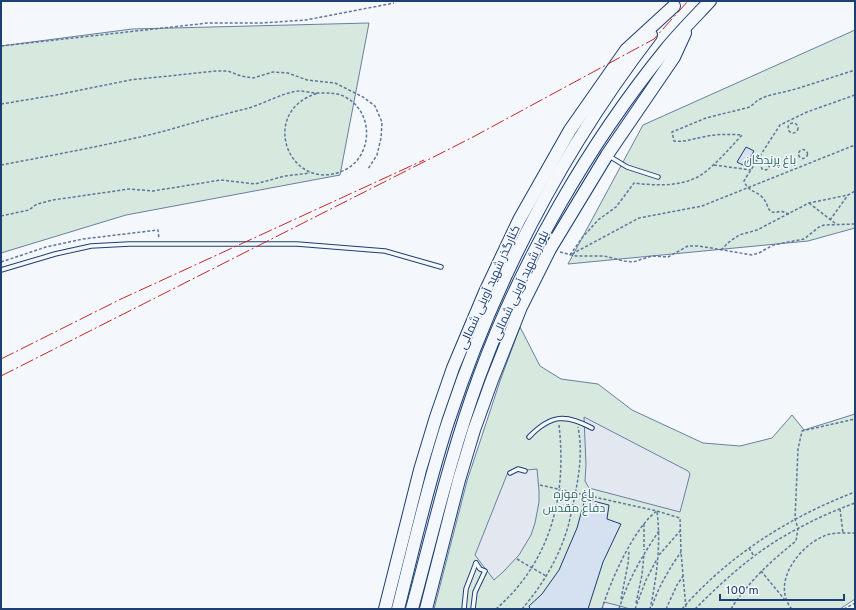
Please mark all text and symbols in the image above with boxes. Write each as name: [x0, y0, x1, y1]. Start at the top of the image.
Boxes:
park label: باغ پرندگان: [744, 153, 796, 169]
street label: کنارگذر شهید آوینی شمالی: [455, 223, 525, 352]
street label: بلوار شهید آوینی شمالی: [489, 228, 553, 343]
park label: باغ موزه دفاع مقدس: [543, 487, 605, 517]
scale bar: [720, 576, 844, 602]
text: 100 m: [726, 583, 759, 599]

